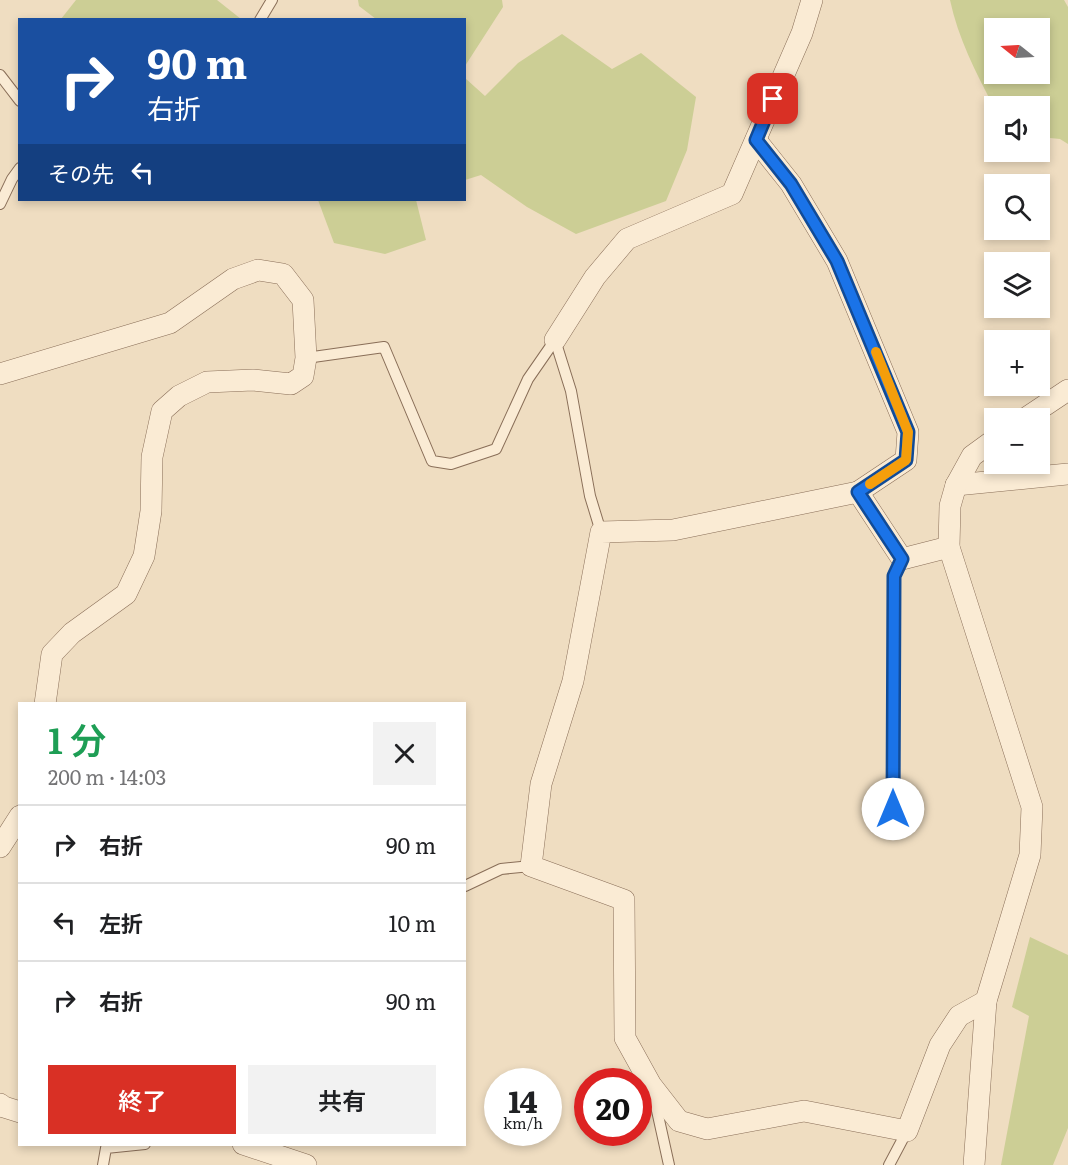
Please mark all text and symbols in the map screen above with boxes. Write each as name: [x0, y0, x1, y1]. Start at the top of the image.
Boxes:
north arrow: [984, 18, 1050, 84]
map controls: [984, 18, 1050, 474]
text: 90 m: [147, 30, 247, 92]
icon: right: [48, 42, 126, 120]
pin: [747, 73, 798, 124]
icon: arrive: [756, 82, 789, 115]
text: 右折: [147, 87, 201, 127]
button: sound: [984, 96, 1050, 162]
text: その先: [48, 156, 114, 189]
icon: left: [126, 156, 159, 189]
button: search: [984, 174, 1050, 240]
button: layers: [984, 252, 1050, 318]
button: +: [984, 330, 1050, 396]
button: −: [984, 408, 1050, 474]
text: 1 分: [48, 712, 106, 765]
button: close: [373, 722, 436, 785]
text: 200 m · 14:03: [48, 761, 166, 791]
position arrow: [861, 777, 925, 841]
icon: right: [48, 828, 81, 861]
text: 右折: [99, 828, 143, 861]
text: 90 m: [386, 828, 436, 861]
icon: left: [48, 906, 81, 939]
text: 左折: [99, 906, 143, 939]
text: 10 m: [389, 906, 436, 939]
icon: right: [48, 984, 81, 1017]
text: 右折: [99, 984, 143, 1017]
text: 90 m: [386, 984, 436, 1017]
button: 終了: [48, 1065, 236, 1134]
button: 共有: [248, 1065, 436, 1134]
speed limit sign: 20: [574, 1068, 652, 1146]
text: 14: [508, 1078, 538, 1122]
text: km/h: [503, 1111, 543, 1134]

